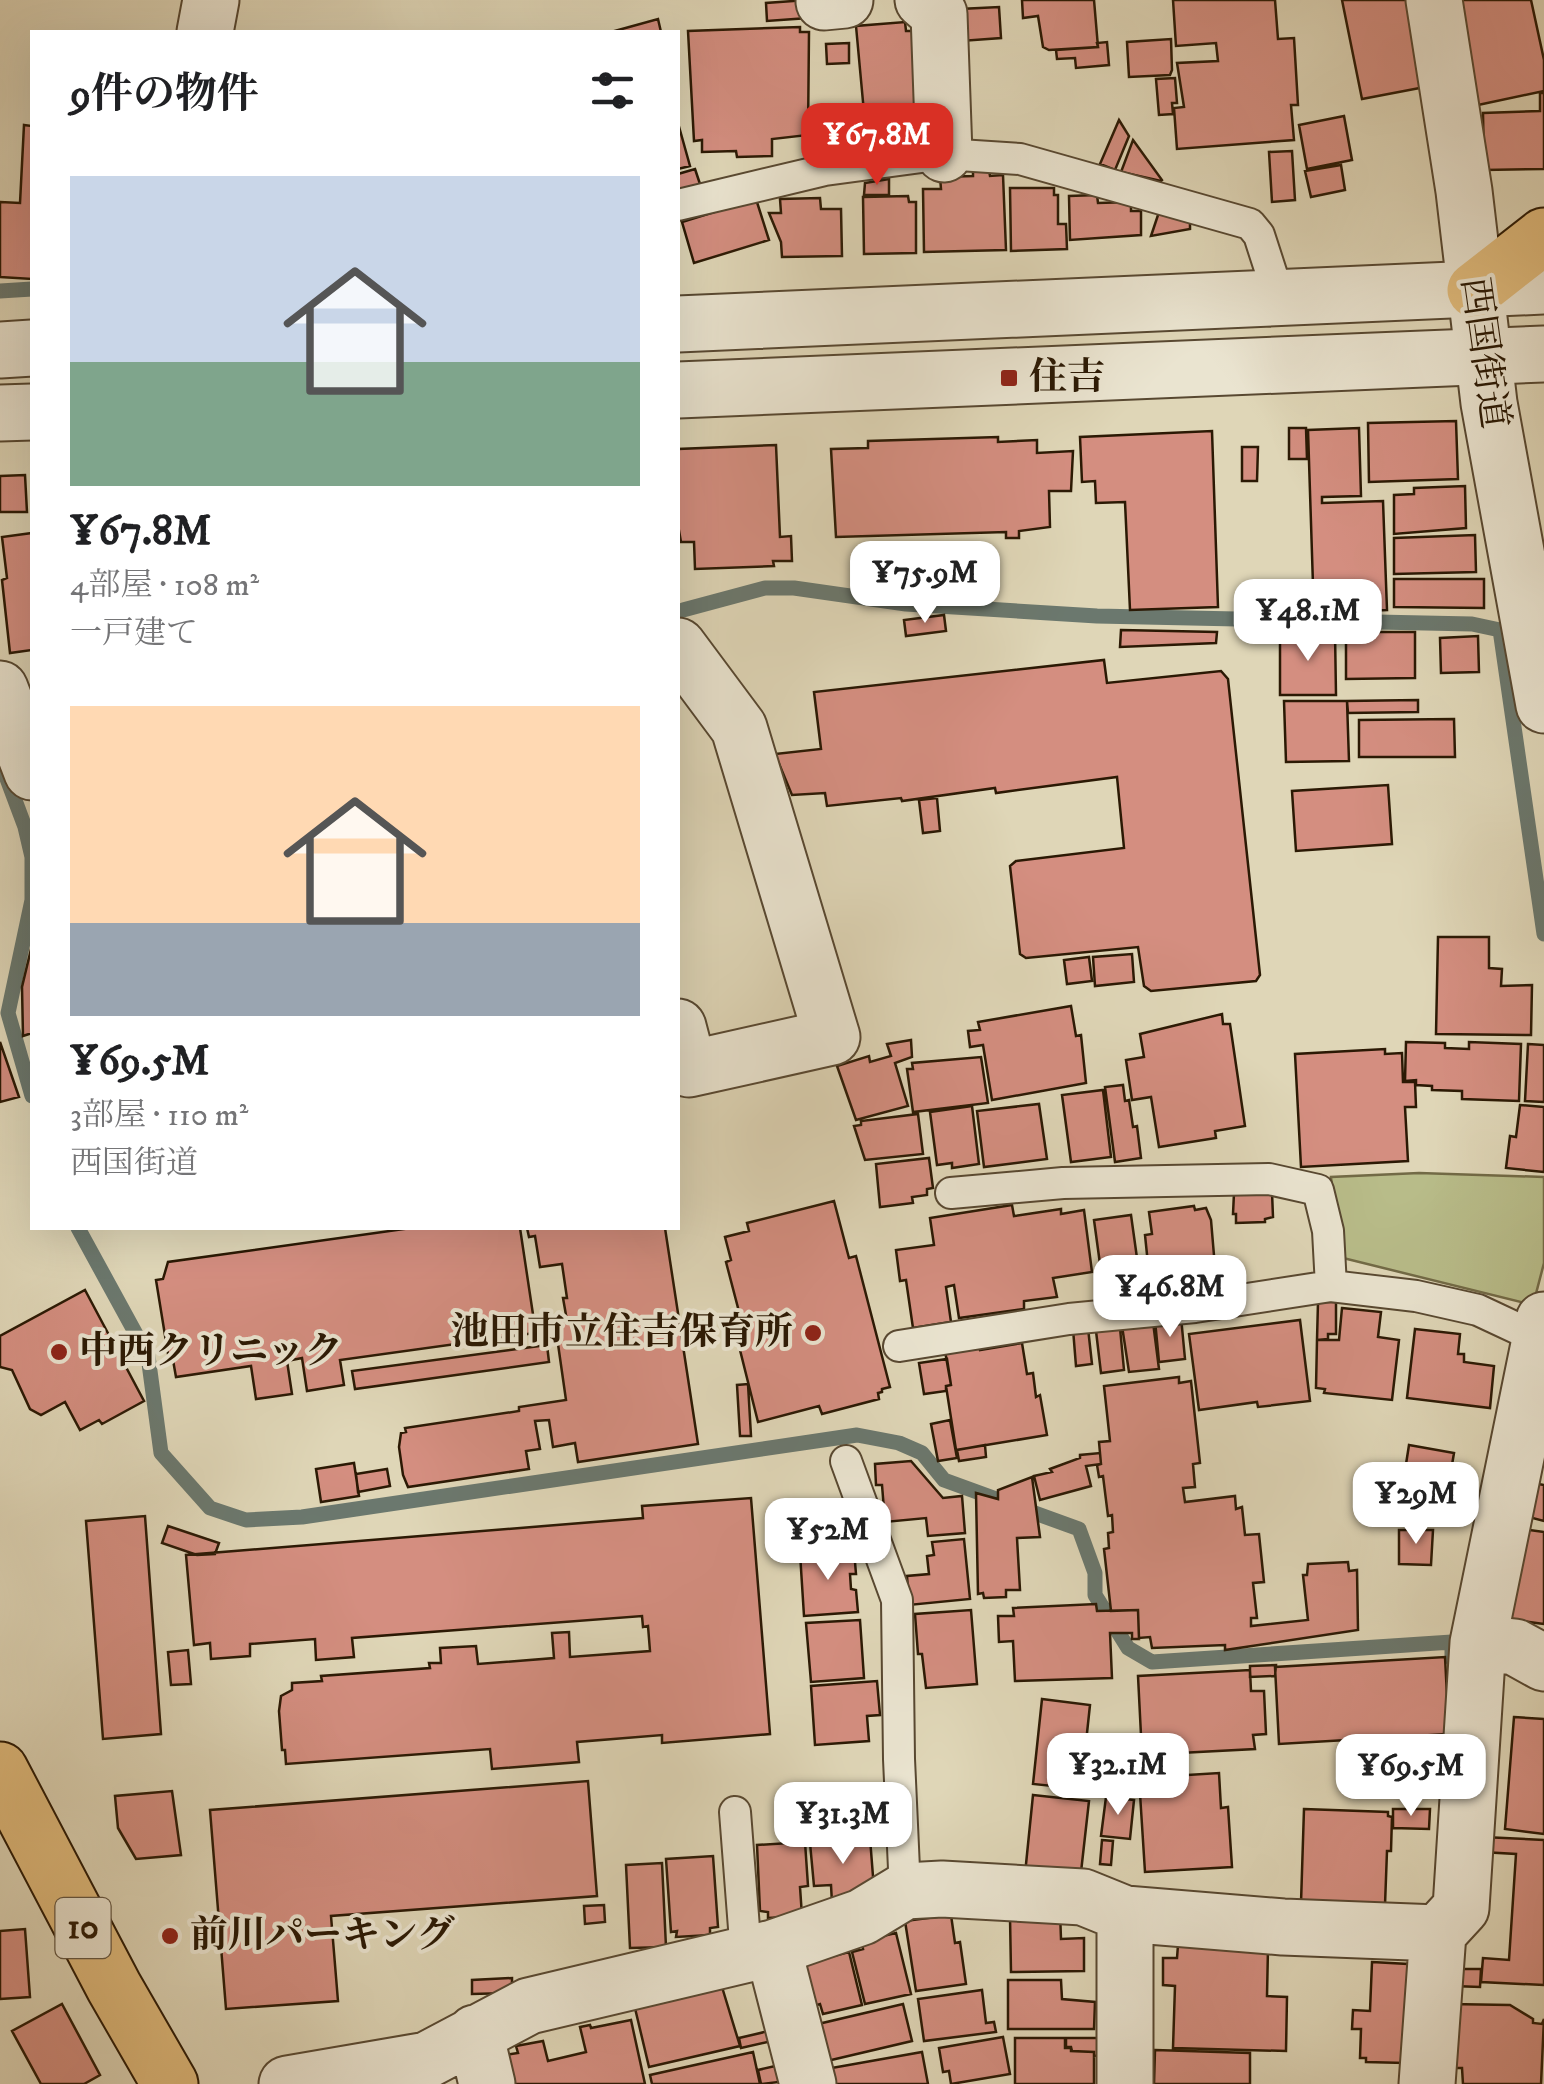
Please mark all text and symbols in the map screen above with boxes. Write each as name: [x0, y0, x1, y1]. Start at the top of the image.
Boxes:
icon: filters: [585, 63, 640, 118]
text: 9件の物件: [70, 69, 259, 121]
pin: ¥67.8M: [796, 103, 958, 188]
text: ¥67.8M: [823, 115, 931, 155]
icon: home: [265, 241, 445, 421]
street label: 西国街道: [1450, 274, 1518, 432]
place label: 住吉: [1029, 354, 1105, 402]
marker: 住吉: [998, 367, 1020, 389]
text: ¥67.8M: [70, 506, 211, 558]
pin: ¥75.9M: [844, 541, 1006, 626]
text: ¥75.9M: [872, 553, 978, 593]
text: 4部屋 · 108 m²: [70, 566, 259, 606]
pin: ¥48.1M: [1227, 579, 1389, 664]
text: ¥48.1M: [1256, 591, 1360, 631]
text: 一戸建て: [70, 614, 198, 654]
icon: home: [265, 771, 445, 951]
text: ¥69.5M: [70, 1036, 210, 1088]
text: 3部屋 · 110 m²: [70, 1096, 248, 1136]
text: 西国街道: [70, 1144, 198, 1184]
pin: ¥46.8M: [1089, 1255, 1251, 1340]
text: ¥46.8M: [1115, 1267, 1225, 1307]
place label: 池田市立住吉保育所: [451, 1309, 793, 1357]
marker: 池田市立住吉保育所: [802, 1322, 824, 1344]
place label: 中西クリニック: [79, 1328, 343, 1376]
marker: 中西クリニック: [48, 1341, 70, 1363]
pin: ¥29M: [1357, 1462, 1475, 1547]
text: ¥29M: [1375, 1474, 1457, 1514]
pin: ¥52M: [769, 1498, 887, 1583]
text: ¥52M: [787, 1510, 869, 1550]
pin: ¥32.1M: [1037, 1733, 1199, 1818]
pin: ¥69.5M: [1330, 1734, 1492, 1819]
text: ¥32.1M: [1069, 1745, 1167, 1785]
text: ¥69.5M: [1358, 1746, 1464, 1786]
pin: ¥31.3M: [762, 1782, 924, 1867]
text: ¥31.3M: [796, 1794, 890, 1834]
road number: 10: [56, 1898, 110, 1958]
place label: 前川パーキング: [190, 1912, 455, 1960]
marker: 前川パーキング: [159, 1925, 181, 1947]

